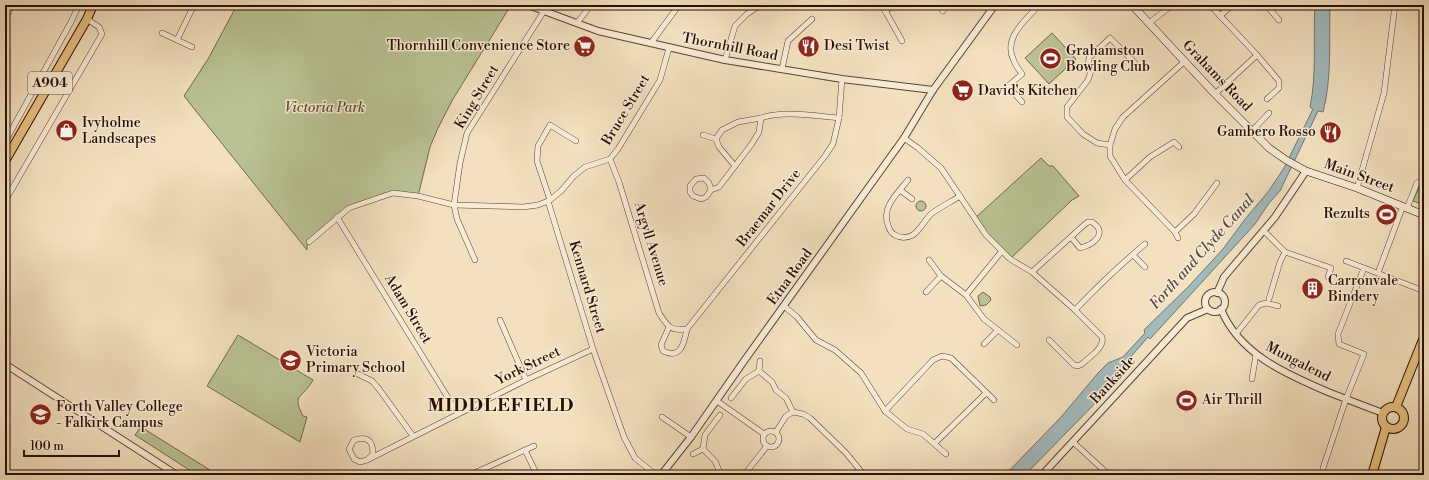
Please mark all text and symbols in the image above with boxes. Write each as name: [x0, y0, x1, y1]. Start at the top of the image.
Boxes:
street label: Thornhill Road: [681, 29, 779, 65]
supermarket icon: Thornhill Convenience Store: [572, 33, 598, 59]
restaurant icon: Desi Twist: [796, 33, 822, 59]
street label: Grahams Road: [1178, 36, 1256, 116]
place label: Thornhill Convenience Store: [387, 37, 570, 55]
place label: Desi Twist: [824, 37, 890, 55]
place label: Grahamston Bowling Club: [1065, 42, 1150, 76]
sports icon: Grahamston Bowling Club: [1038, 46, 1064, 72]
street label: King Street: [451, 62, 503, 132]
street label: Bruce Street: [597, 71, 654, 149]
road number: A904: [28, 72, 72, 94]
supermarket icon: David's Kitchen: [950, 78, 976, 104]
place label: David's Kitchen: [978, 82, 1078, 100]
park label: Victoria Park: [285, 99, 365, 117]
place label: Ivyholme Landscapes: [82, 114, 156, 148]
shop icon: Ivyholme Landscapes: [54, 118, 80, 144]
restaurant icon: Gambero Rosso: [1318, 119, 1344, 145]
place label: Gambero Rosso: [1217, 123, 1316, 141]
street label: Main Street: [1321, 155, 1397, 197]
street label: Braemar Drive: [732, 165, 805, 251]
water label: Forth and Clyde Canal: [1145, 190, 1259, 313]
street label: Argyll Avenue: [629, 199, 672, 288]
sports icon: Rezults: [1373, 201, 1399, 227]
place label: Rezults: [1323, 205, 1370, 223]
street label: Kennard Street: [564, 239, 610, 335]
street label: Etna Road: [763, 245, 817, 309]
street label: Adam Street: [380, 270, 436, 347]
place label: Carronvale Bindery: [1327, 272, 1398, 306]
building icon: Carronvale Bindery: [1300, 276, 1326, 302]
street label: Mungalend: [1262, 338, 1334, 386]
place label: Victoria Primary School: [305, 343, 405, 377]
street label: York Street: [492, 343, 563, 390]
school or university icon: Victoria Primary School: [278, 347, 304, 373]
street label: Bankside: [1086, 352, 1139, 409]
sports icon: Air Thrill: [1173, 387, 1199, 413]
place label: Air Thrill: [1201, 391, 1262, 409]
district label: MIDDLEFIELD: [428, 394, 574, 417]
place label: Forth Valley College - Falkirk Campus: [56, 398, 183, 432]
school or university icon: Forth Valley College - Falkirk Campus: [28, 402, 54, 428]
scale bar: [24, 432, 119, 458]
text: 100 m: [30, 439, 64, 454]

